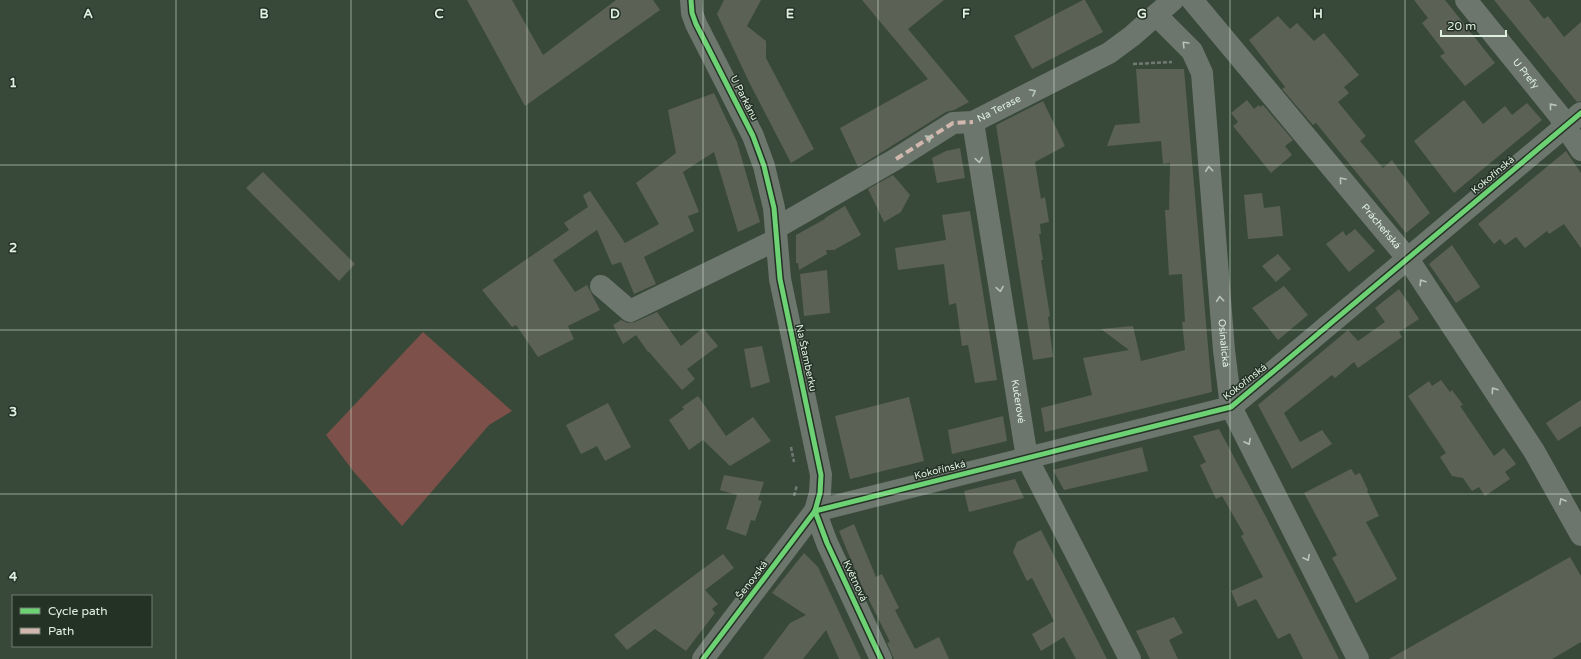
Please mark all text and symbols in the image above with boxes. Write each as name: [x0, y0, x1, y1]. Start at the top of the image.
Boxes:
text: A: [83, 6, 93, 22]
text: B: [259, 6, 269, 22]
text: C: [434, 6, 444, 22]
text: D: [610, 6, 620, 22]
text: E: [786, 6, 794, 22]
text: F: [962, 6, 970, 22]
text: G: [1137, 6, 1147, 22]
text: H: [1313, 6, 1323, 22]
scale bar: [1441, 12, 1506, 38]
text: 20 m: [1447, 19, 1476, 33]
one-way arrow: [1182, 41, 1190, 49]
street label: U Prefy: [1510, 56, 1542, 92]
street label: U Parkánu: [727, 73, 761, 123]
text: 1: [9, 75, 17, 91]
one-way arrow: [1029, 89, 1036, 97]
street label: Na Terase: [975, 93, 1023, 125]
one-way arrow: [1550, 103, 1557, 110]
one-way arrow: [925, 135, 932, 143]
street label: Kokořínská: [1469, 154, 1517, 196]
one-way arrow: [974, 157, 983, 163]
one-way arrow: [1205, 166, 1214, 172]
one-way arrow: [1340, 177, 1347, 184]
street label: Prácheňská: [1359, 202, 1403, 252]
text: 2: [9, 240, 17, 256]
one-way arrow: [1420, 279, 1427, 286]
one-way arrow: [995, 286, 1004, 292]
one-way arrow: [1216, 296, 1225, 302]
street label: Osinalická: [1216, 318, 1232, 368]
street label: Na Štamberku: [793, 323, 819, 393]
street label: Kokořínská: [1221, 361, 1269, 403]
street label: Kučerové: [1008, 379, 1027, 425]
one-way arrow: [1491, 387, 1499, 394]
text: 3: [9, 404, 17, 420]
one-way arrow: [1243, 438, 1251, 445]
street label: Kokořínská: [913, 458, 967, 482]
one-way arrow: [1559, 498, 1566, 505]
one-way arrow: [1302, 554, 1310, 561]
street label: Šenovská: [734, 558, 770, 602]
street label: Květnová: [840, 558, 870, 604]
text: 4: [9, 569, 18, 585]
legend: [12, 595, 152, 647]
text: Cycle path: [48, 604, 107, 618]
text: Path: [48, 624, 74, 638]

